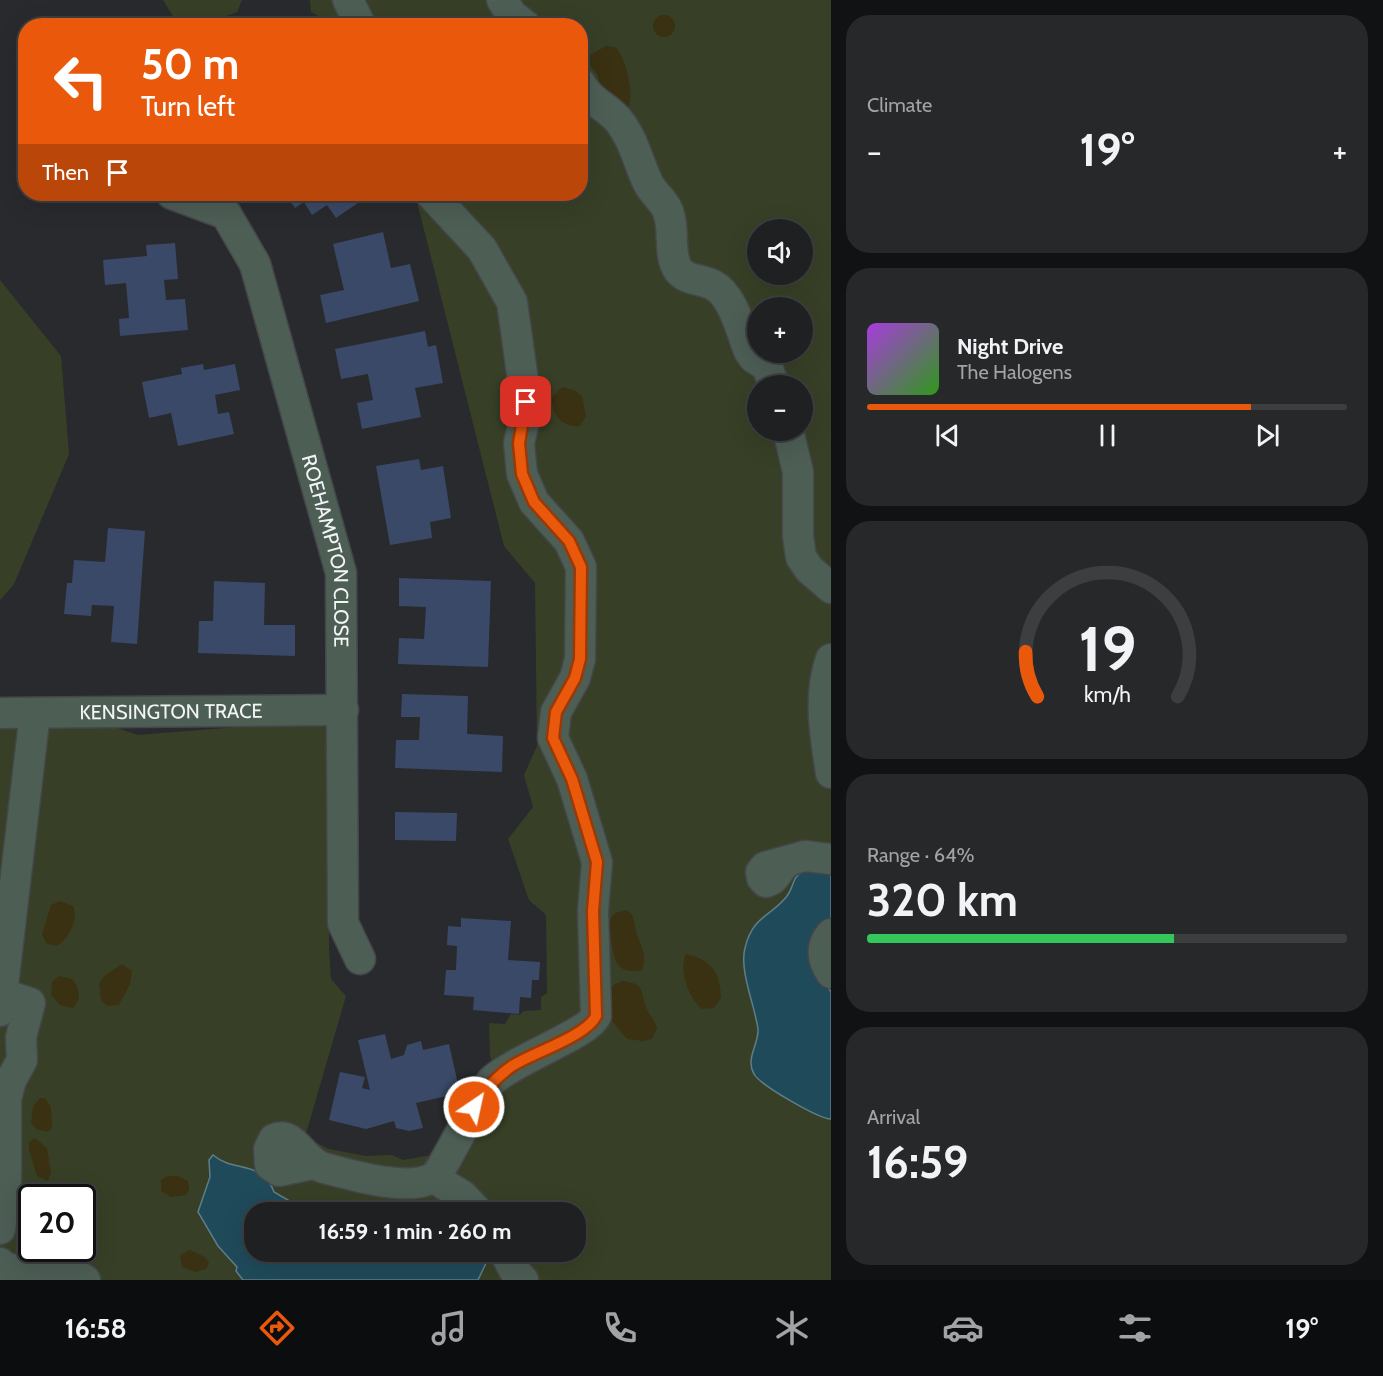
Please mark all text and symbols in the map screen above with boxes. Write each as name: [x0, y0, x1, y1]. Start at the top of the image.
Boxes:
text: 50 m: [141, 38, 239, 90]
icon: left: [42, 42, 120, 120]
text: Turn left: [141, 90, 235, 123]
text: Climate: [867, 93, 932, 117]
text: 19°: [1080, 123, 1134, 177]
text: −: [867, 131, 882, 171]
text: +: [1332, 131, 1347, 171]
icon: arrive: [101, 156, 134, 189]
text: Then: [42, 159, 89, 186]
map controls: [747, 219, 813, 441]
button: sound: [747, 219, 813, 285]
button: +: [747, 297, 813, 363]
text: Night Drive: [957, 333, 1063, 360]
text: The Halogens: [957, 360, 1072, 384]
button: −: [747, 375, 813, 441]
pin: [500, 376, 551, 427]
icon: arrive: [509, 385, 542, 418]
icon: previous: [931, 419, 964, 452]
icon: pause: [1091, 419, 1124, 452]
icon: next: [1251, 419, 1284, 452]
street label: ROEHAMPTON CLOSE: [297, 452, 353, 647]
text: 19: [1078, 611, 1136, 687]
text: km/h: [1084, 681, 1130, 707]
street label: KENSINGTON TRACE: [79, 699, 263, 724]
text: Range · 64%: [867, 843, 975, 867]
text: 320 km: [867, 873, 1018, 927]
position arrow: [442, 1075, 506, 1139]
text: Arrival: [867, 1105, 920, 1129]
text: 16:59: [867, 1135, 968, 1189]
speed limit sign: 20: [18, 1184, 96, 1262]
text: 16:59 · 1 min · 260 m: [319, 1218, 511, 1245]
icon: directions: [256, 1307, 298, 1349]
icon: music: [428, 1307, 470, 1349]
icon: phone: [599, 1307, 641, 1349]
icon: climate: [771, 1307, 813, 1349]
icon: car: [942, 1307, 984, 1349]
icon: filters: [1114, 1307, 1156, 1349]
text: 16:58: [65, 1312, 127, 1345]
text: 19°: [1285, 1312, 1318, 1345]

